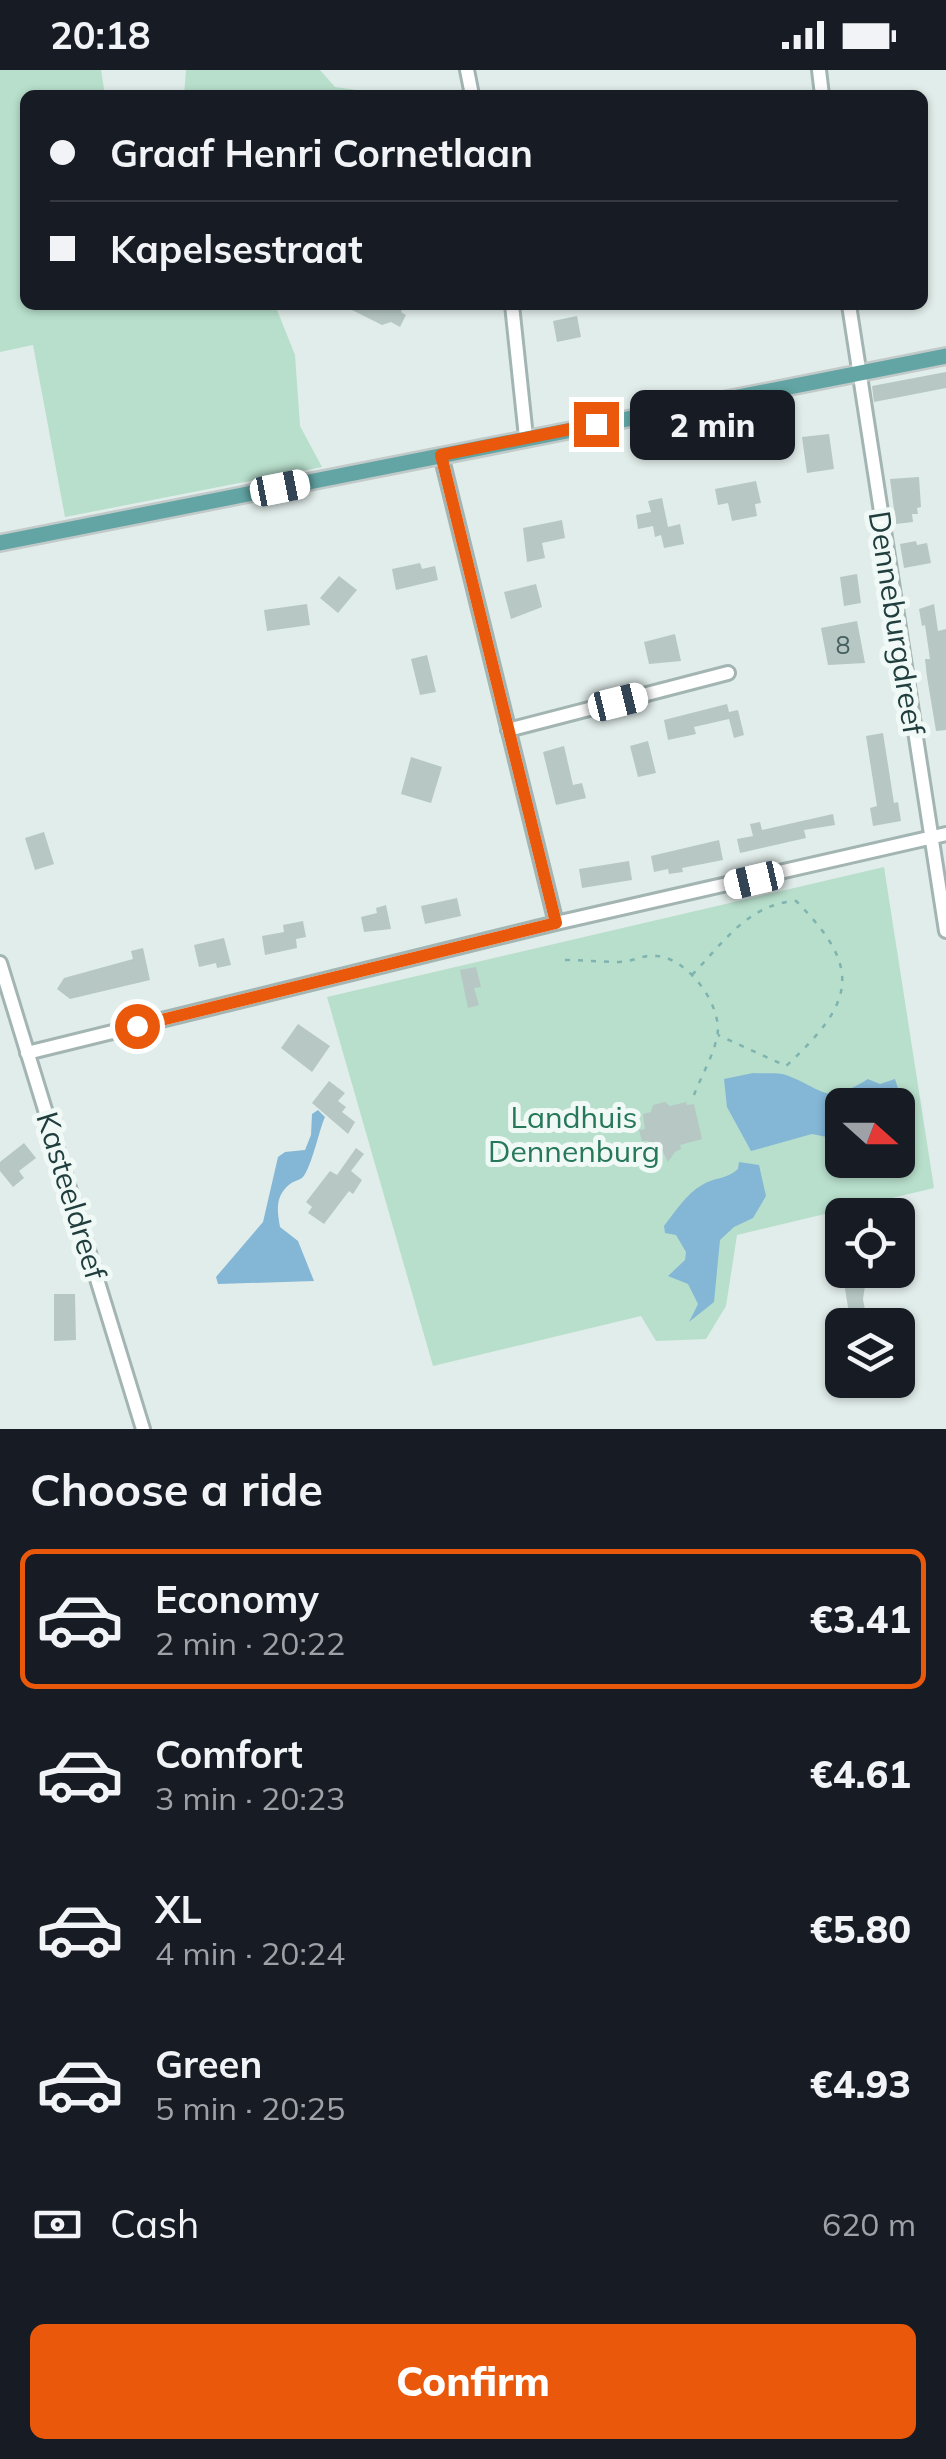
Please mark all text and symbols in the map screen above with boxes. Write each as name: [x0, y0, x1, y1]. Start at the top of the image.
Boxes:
text: 20:18: [50, 11, 151, 59]
text: Graaf Henri Cornetlaan: [110, 129, 533, 177]
text: Kapelsestraat: [110, 225, 363, 273]
callout: 2 min: [631, 389, 796, 459]
route end: [574, 402, 619, 447]
text: 2 min: [670, 405, 755, 445]
car: [248, 468, 312, 508]
street label: Denneburgdreef: [861, 508, 934, 738]
house number: 8: [835, 629, 851, 660]
car: [585, 680, 651, 724]
car: [721, 859, 787, 901]
route start: [115, 1004, 160, 1049]
north arrow: [825, 1088, 915, 1178]
map controls: [825, 1088, 915, 1398]
park label: Landhuis Dennenburg: [488, 1098, 660, 1170]
street label: Kasteeldreef: [28, 1107, 116, 1285]
button: locate: [825, 1198, 915, 1288]
button: layers: [825, 1308, 915, 1398]
text: Choose a ride: [30, 1461, 323, 1517]
icon: car: [35, 1574, 125, 1664]
text: Economy: [155, 1575, 319, 1623]
text: €3.41: [810, 1595, 911, 1643]
text: 2 min · 20:22: [155, 1623, 345, 1663]
icon: car: [35, 1729, 125, 1819]
text: Comfort: [155, 1730, 303, 1778]
text: €4.61: [810, 1750, 911, 1798]
text: 3 min · 20:23: [155, 1778, 345, 1818]
icon: car: [35, 1884, 125, 1974]
text: XL: [155, 1885, 202, 1933]
text: €5.80: [810, 1905, 911, 1953]
text: 4 min · 20:24: [155, 1933, 345, 1973]
icon: car: [35, 2039, 125, 2129]
text: Green: [155, 2040, 262, 2088]
text: €4.93: [810, 2060, 911, 2108]
text: 5 min · 20:25: [155, 2088, 345, 2128]
icon: cash: [30, 2197, 85, 2252]
text: Cash: [110, 2200, 199, 2248]
text: 620 m: [822, 2204, 916, 2244]
button: Confirm: [30, 2324, 916, 2439]

